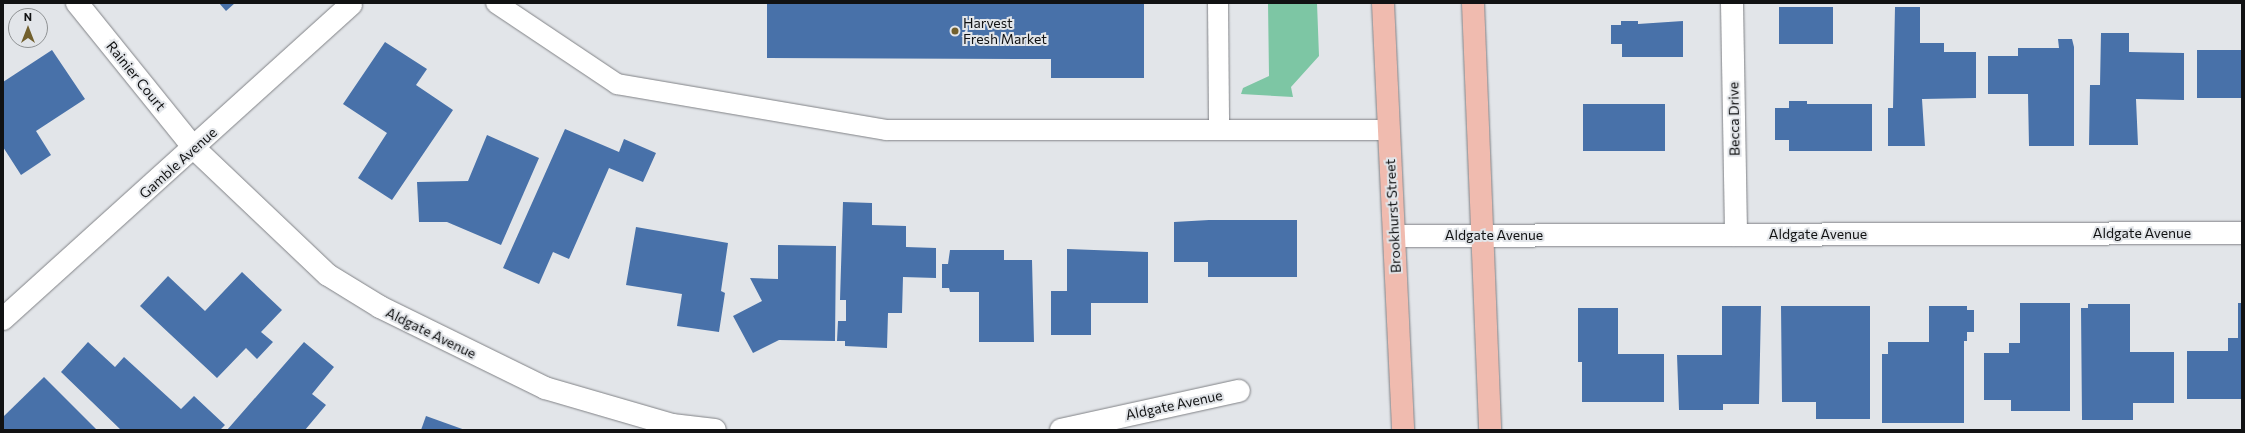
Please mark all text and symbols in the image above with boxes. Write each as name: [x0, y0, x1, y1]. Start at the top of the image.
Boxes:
north arrow: [8, 8, 48, 48]
text: N: [24, 10, 32, 23]
place label: Harvest Fresh Market: [963, 15, 1047, 48]
marker: Harvest Fresh Market: [950, 26, 960, 36]
street label: Rainier Court: [103, 38, 169, 114]
street label: Becca Drive: [1725, 82, 1743, 156]
street label: Gamble Avenue: [136, 124, 220, 202]
street label: Brookhurst Street: [1382, 159, 1404, 273]
street label: Aldgate Avenue: [2093, 225, 2191, 241]
street label: Aldgate Avenue: [1769, 226, 1867, 242]
street label: Aldgate Avenue: [1445, 227, 1543, 243]
street label: Aldgate Avenue: [383, 304, 479, 362]
street label: Aldgate Avenue: [1124, 387, 1224, 423]

